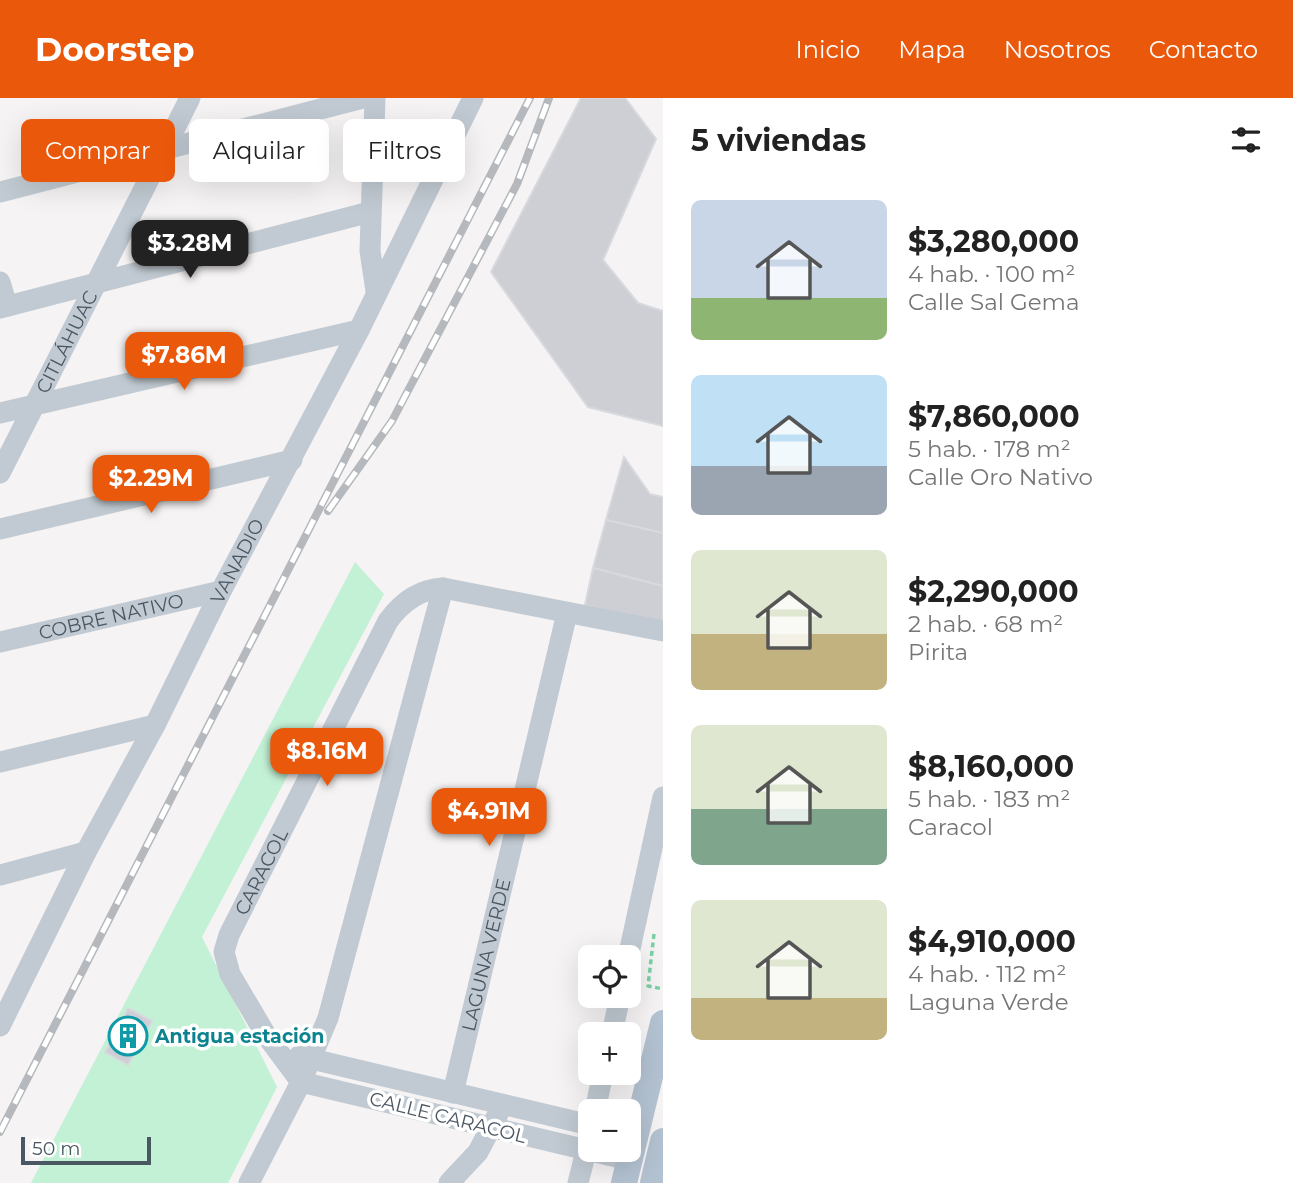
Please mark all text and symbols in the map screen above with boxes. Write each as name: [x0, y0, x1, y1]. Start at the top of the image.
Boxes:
text: Doorstep: [35, 29, 195, 69]
text: Inicio: [795, 35, 860, 64]
text: Mapa: [898, 35, 966, 64]
text: Nosotros: [1004, 35, 1111, 64]
text: Contacto: [1149, 35, 1258, 64]
chip: Comprar: [21, 119, 175, 182]
chip: Alquilar: [189, 119, 329, 182]
chip: Filtros: [343, 119, 465, 182]
icon: filters: [1227, 121, 1265, 159]
text: 5 viviendas: [691, 122, 866, 159]
pin: $3.28M: [133, 220, 247, 280]
text: $3,280,000: [908, 223, 1079, 260]
icon: home: [747, 228, 831, 312]
text: $3.28M: [147, 229, 233, 257]
text: 4 hab. · 100 m²: [908, 260, 1075, 288]
street label: CITLÁHUAC: [31, 287, 102, 397]
text: Calle Sal Gema: [908, 288, 1080, 316]
pin: $7.86M: [127, 332, 241, 392]
text: $7.86M: [141, 341, 227, 369]
text: $7,860,000: [908, 398, 1080, 435]
icon: home: [747, 403, 831, 487]
text: 5 hab. · 178 m²: [908, 435, 1071, 463]
pin: $2.29M: [94, 456, 208, 515]
text: Calle Oro Nativo: [908, 463, 1093, 491]
text: $2.29M: [109, 464, 193, 492]
street label: VANADIO: [206, 515, 269, 607]
text: $2,290,000: [908, 573, 1079, 610]
icon: home: [747, 578, 831, 662]
street label: COBRE NATIVO: [36, 589, 186, 645]
text: 2 hab. · 68 m²: [908, 610, 1063, 638]
text: Pirita: [908, 638, 968, 666]
pin: $8.16M: [270, 728, 384, 788]
text: $8.16M: [286, 737, 368, 765]
text: $8,160,000: [908, 748, 1074, 785]
icon: home: [747, 753, 831, 837]
text: 5 hab. · 183 m²: [908, 785, 1070, 813]
pin: $4.91M: [432, 788, 546, 848]
text: $4.91M: [448, 797, 530, 825]
text: Caracol: [908, 813, 993, 841]
street label: CARACOL: [230, 824, 293, 919]
street label: LAGUNA VERDE: [457, 876, 516, 1034]
text: $4,910,000: [908, 923, 1076, 960]
icon: home: [747, 928, 831, 1012]
map controls: [578, 945, 641, 1162]
button: locate: [578, 945, 641, 1008]
text: 4 hab. · 112 m²: [908, 960, 1066, 988]
text: Laguna Verde: [908, 988, 1069, 1016]
building icon: Antigua estación: [107, 1015, 149, 1057]
button: +: [578, 1022, 641, 1085]
place label: Antigua estación: [154, 1025, 324, 1048]
street label: CALLE CARACOL: [367, 1087, 529, 1148]
button: −: [578, 1099, 641, 1162]
scale bar: [21, 1134, 150, 1166]
text: 50 m: [32, 1137, 80, 1160]

